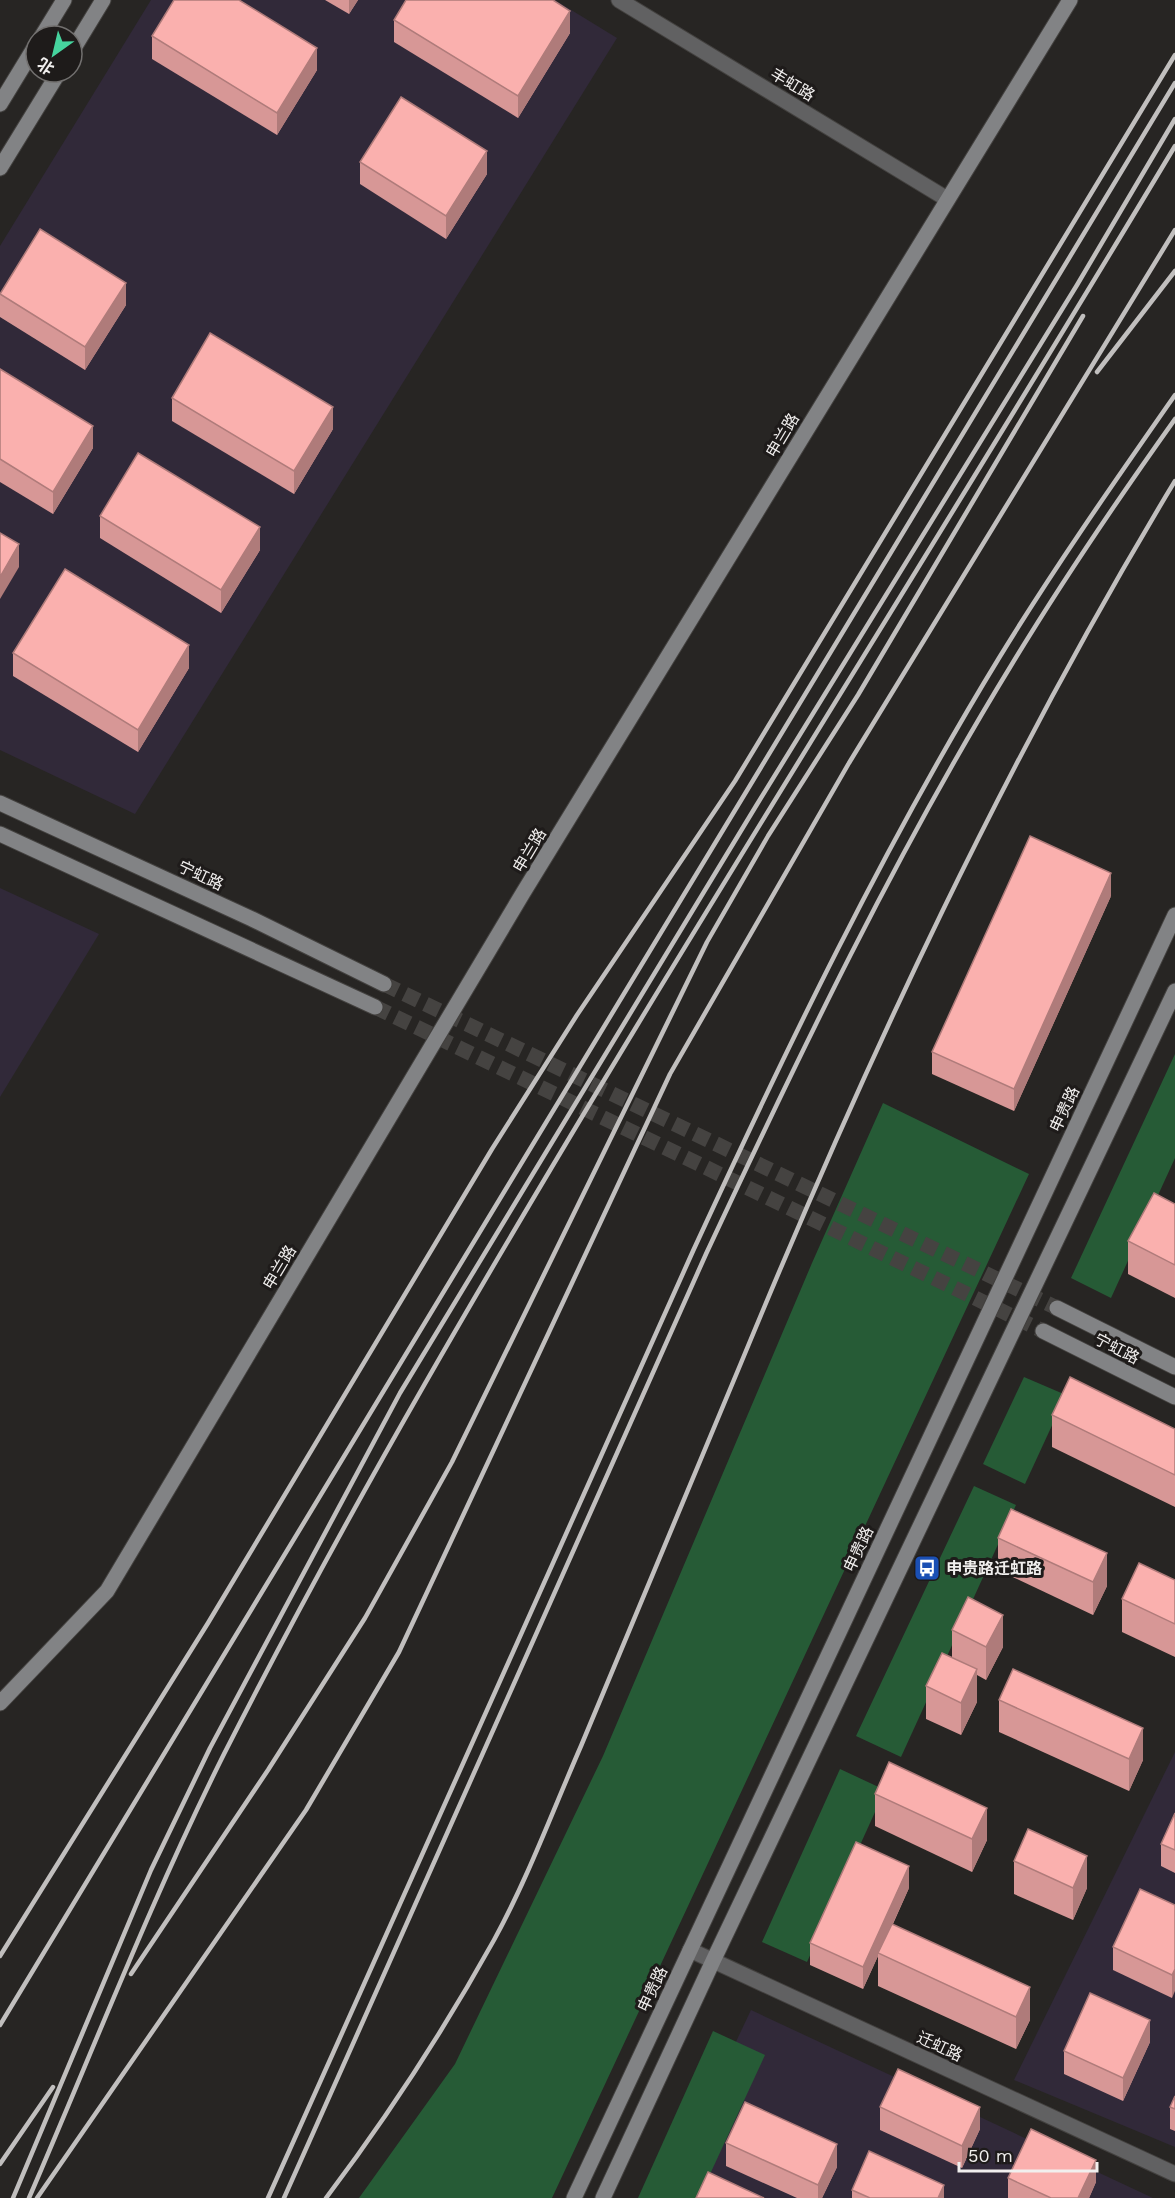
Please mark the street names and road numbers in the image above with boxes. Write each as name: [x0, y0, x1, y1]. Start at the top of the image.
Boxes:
street label: 丰虹路: [767, 64, 818, 105]
street label: 申兰路: [762, 410, 803, 461]
street label: 申兰路: [509, 825, 550, 876]
street label: 宁虹路: [175, 857, 227, 894]
street label: 申贵路: [1046, 1083, 1083, 1135]
street label: 申兰路: [259, 1242, 300, 1293]
street label: 宁虹路: [1091, 1329, 1142, 1368]
street label: 申贵路: [840, 1523, 877, 1575]
street label: 申贵路: [634, 1963, 671, 2015]
street label: 迁虹路: [914, 2028, 966, 2065]

